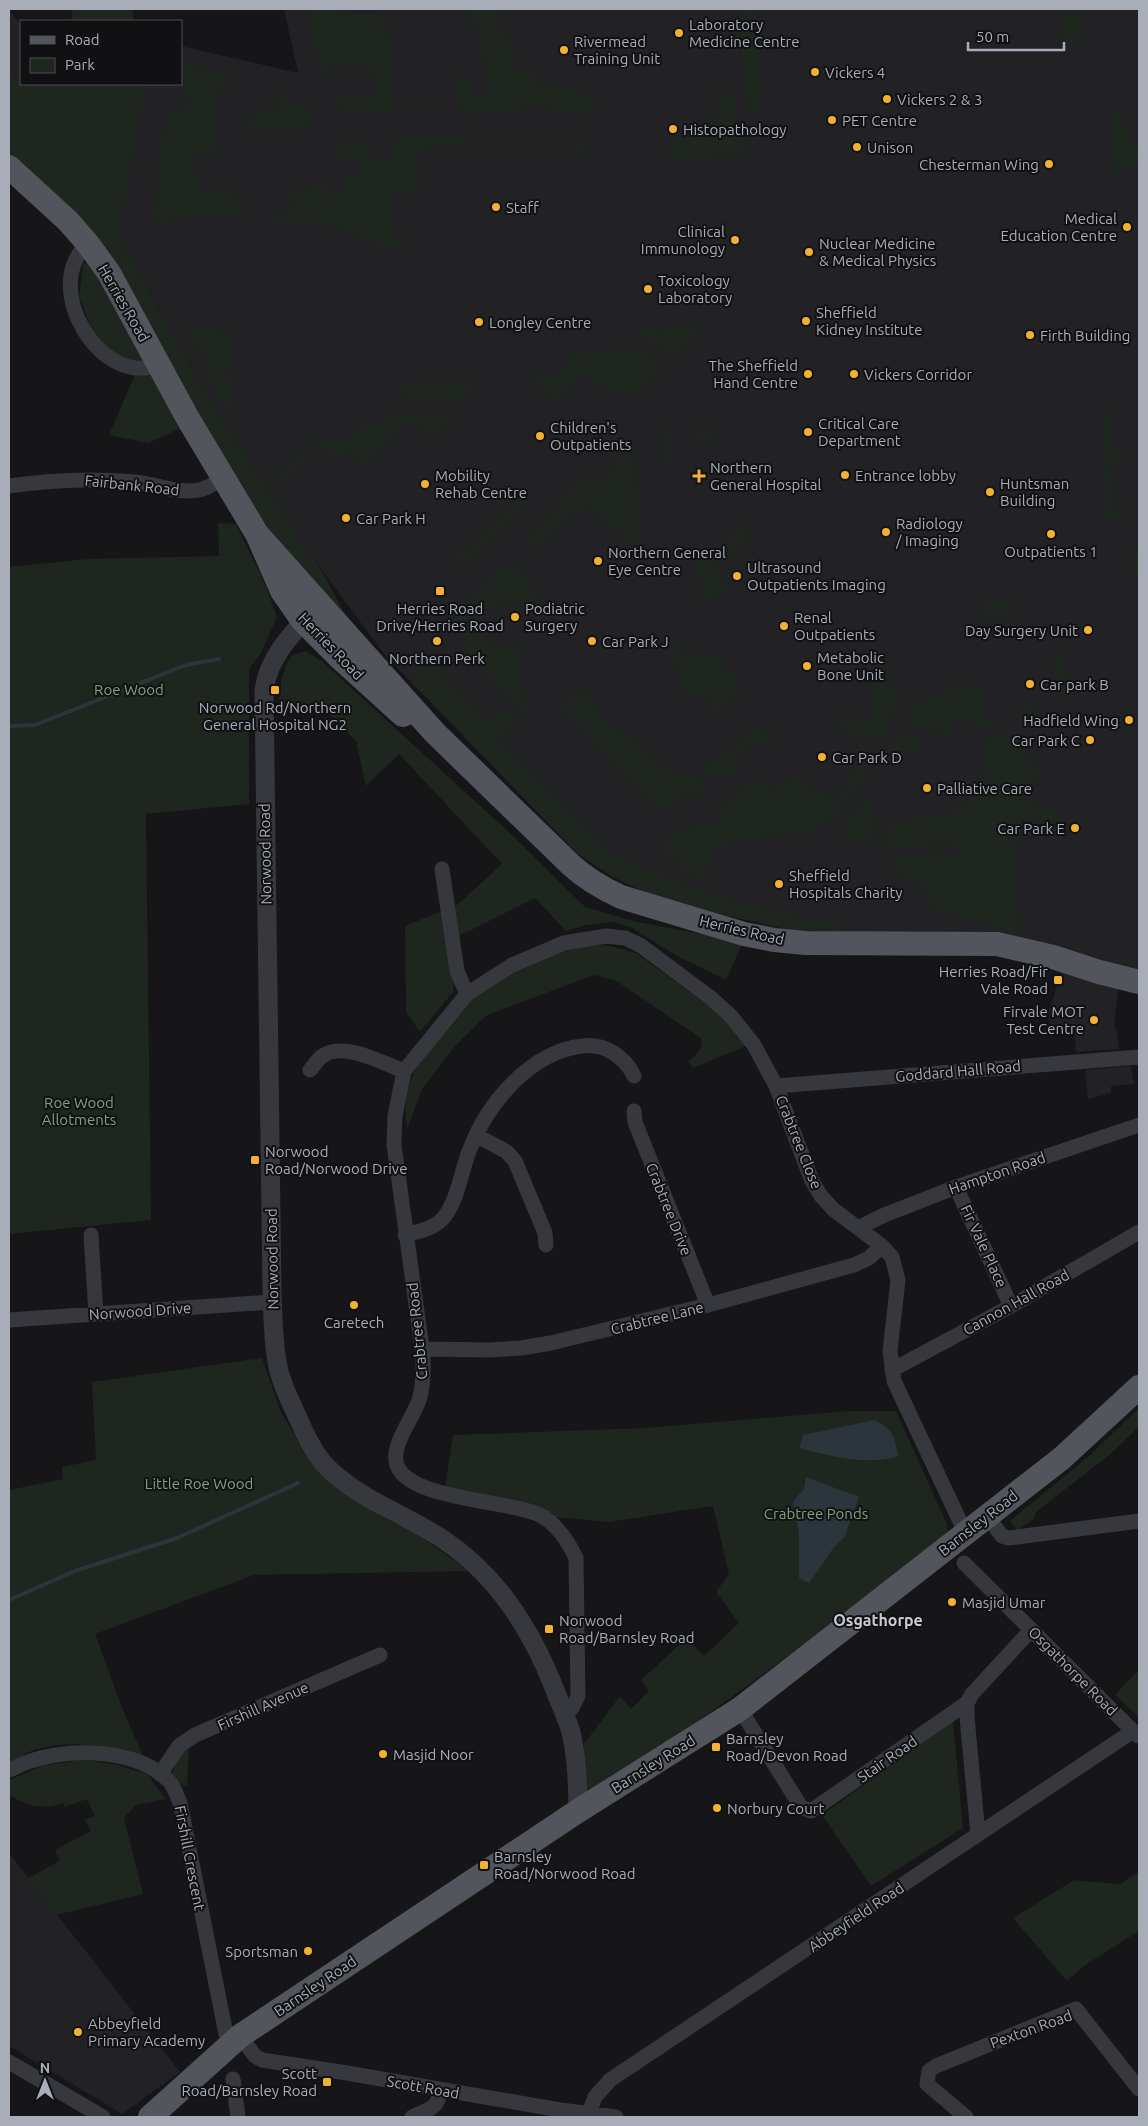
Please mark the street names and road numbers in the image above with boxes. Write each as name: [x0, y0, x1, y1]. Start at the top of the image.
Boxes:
street label: Herries Road: [95, 261, 153, 345]
street label: Fairbank Road: [84, 472, 180, 498]
street label: Herries Road: [295, 609, 367, 683]
street label: Norwood Road: [256, 803, 274, 905]
street label: Herries Road: [698, 912, 786, 948]
street label: Goddard Hall Road: [895, 1057, 1021, 1085]
street label: Crabtree Close: [772, 1093, 826, 1191]
street label: Hampton Road: [946, 1149, 1048, 1197]
street label: Crabtree Drive: [643, 1160, 695, 1258]
street label: Fir Vale Place: [957, 1202, 1011, 1290]
street label: Norwood Road: [263, 1208, 281, 1310]
street label: Cannon Hall Road: [960, 1266, 1072, 1338]
street label: Crabtree Road: [403, 1282, 431, 1380]
street label: Crabtree Lane: [609, 1298, 705, 1338]
street label: Norwood Drive: [88, 1299, 192, 1323]
street label: Barnsley Road: [935, 1487, 1021, 1559]
street label: Osgathorpe Road: [1025, 1623, 1121, 1719]
street label: Firshill Avenue: [215, 1678, 311, 1734]
street label: Barnsley Road: [608, 1732, 698, 1796]
street label: Stair Road: [854, 1732, 920, 1786]
street label: Firshill Crescent: [171, 1804, 209, 1912]
street label: Abbeyfield Road: [805, 1879, 907, 1955]
street label: Barnsley Road: [271, 1952, 359, 2020]
street label: Pexton Road: [988, 2006, 1074, 2052]
street label: Scott Road: [385, 2072, 461, 2102]

